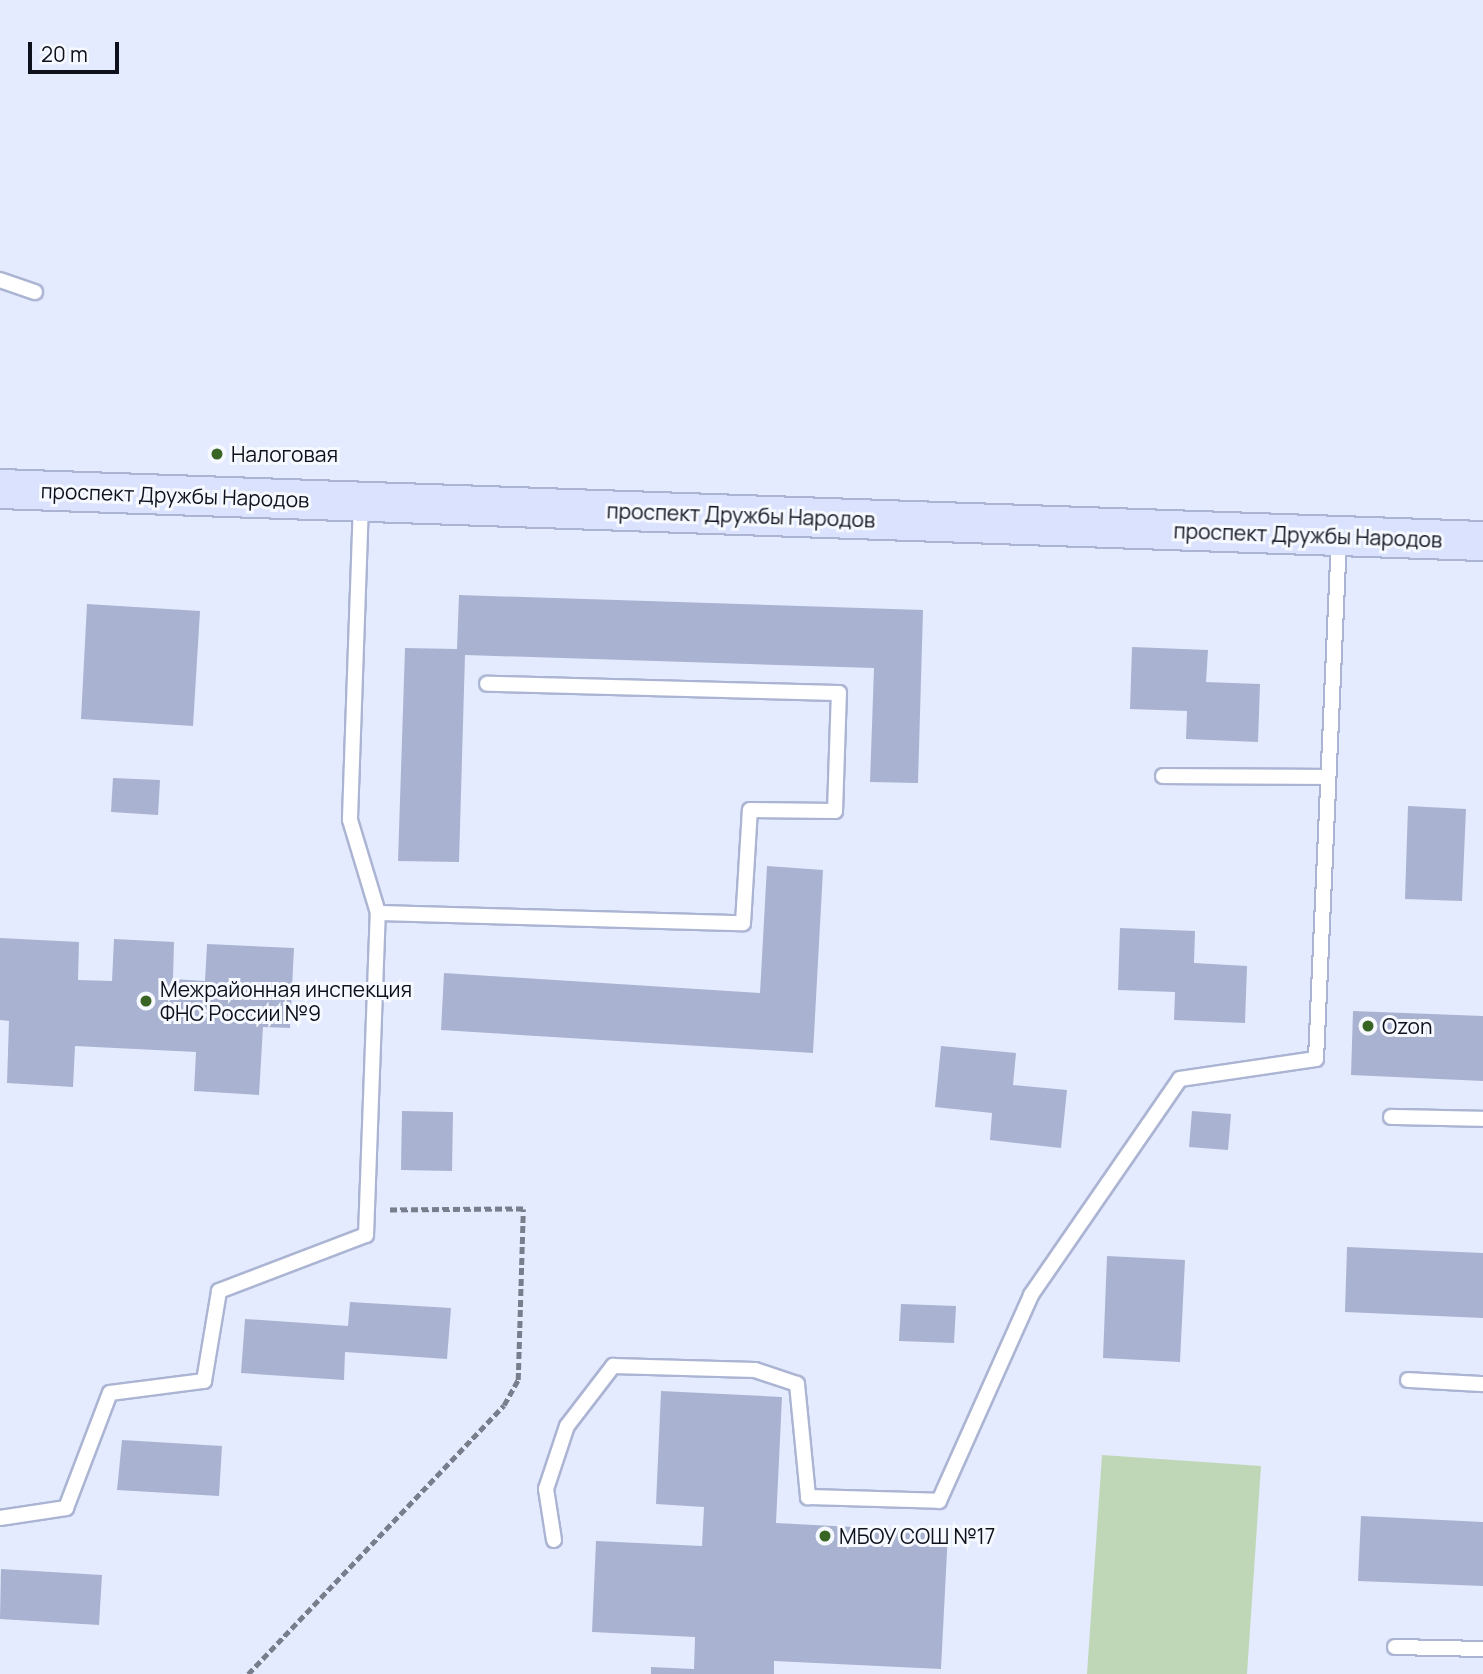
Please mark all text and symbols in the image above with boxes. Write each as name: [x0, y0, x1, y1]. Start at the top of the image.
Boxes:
scale bar: [32, 28, 122, 72]
text: 20 m: [41, 40, 88, 68]
place label: Налоговая: [231, 441, 338, 467]
marker: Налоговая: [209, 446, 225, 462]
street label: проспект Дружбы Народов: [40, 478, 310, 512]
street label: проспект Дружбы Народов: [606, 498, 876, 532]
street label: проспект Дружбы Народов: [1173, 518, 1443, 552]
place label: Межрайонная инспекция ФНС России №9: [160, 976, 412, 1026]
marker: Межрайонная инспекция ФНС России №9: [138, 993, 154, 1009]
place label: Ozon: [1382, 1013, 1432, 1039]
marker: Ozon: [1360, 1018, 1376, 1034]
place label: МБОУ СОШ №17: [839, 1523, 996, 1549]
marker: МБОУ СОШ №17: [817, 1528, 833, 1544]

